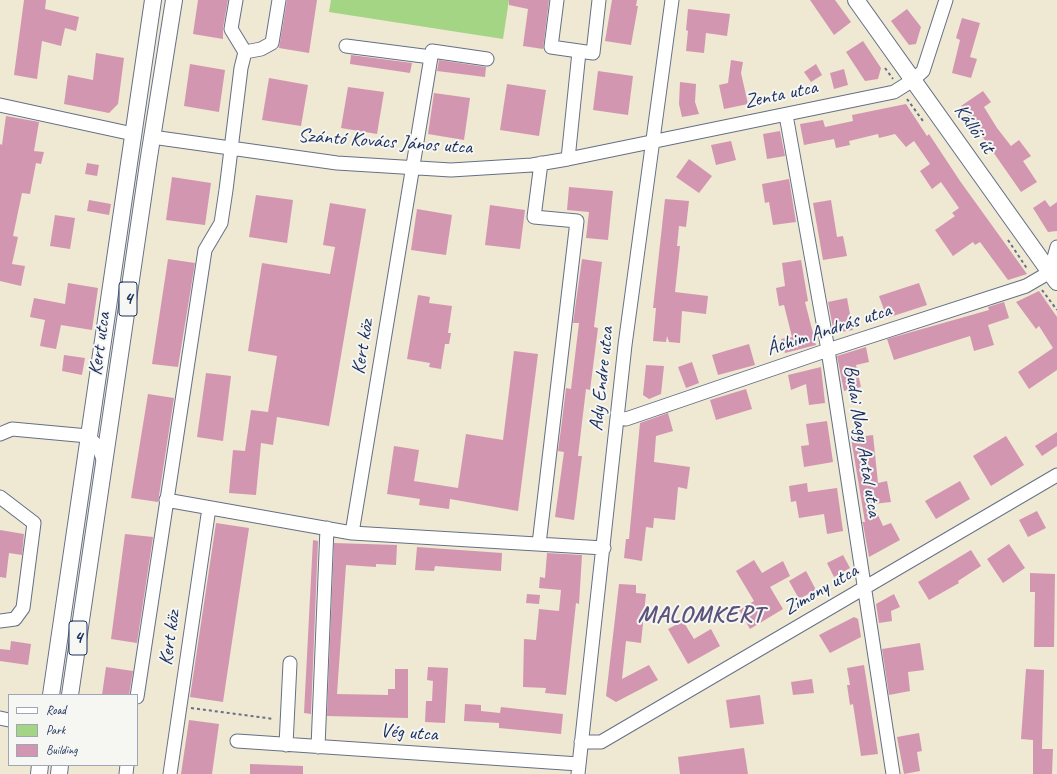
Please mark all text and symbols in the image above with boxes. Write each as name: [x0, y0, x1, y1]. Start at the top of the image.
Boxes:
street label: Zenta utca: [742, 76, 820, 114]
street label: Kállói út: [948, 100, 1000, 158]
street label: Szántó Kovács János utca: [297, 124, 473, 160]
road number: 4: [119, 282, 137, 316]
street label: Áchim András utca: [764, 299, 894, 361]
street label: Kert utca: [84, 311, 116, 377]
street label: Kert köz: [347, 318, 379, 376]
street label: Ady Endre utca: [585, 326, 619, 432]
street label: Budai Nagy Antal utca: [838, 363, 886, 519]
street label: Zimony utca: [779, 559, 863, 621]
district label: MALOMKERT: [639, 602, 763, 630]
street label: Kert köz: [154, 609, 186, 667]
road number: 4: [69, 621, 87, 655]
legend: [8, 694, 138, 766]
text: Road: [46, 702, 66, 718]
street label: Vég utca: [380, 719, 438, 747]
text: Park: [46, 722, 65, 738]
text: Building: [46, 742, 78, 758]

